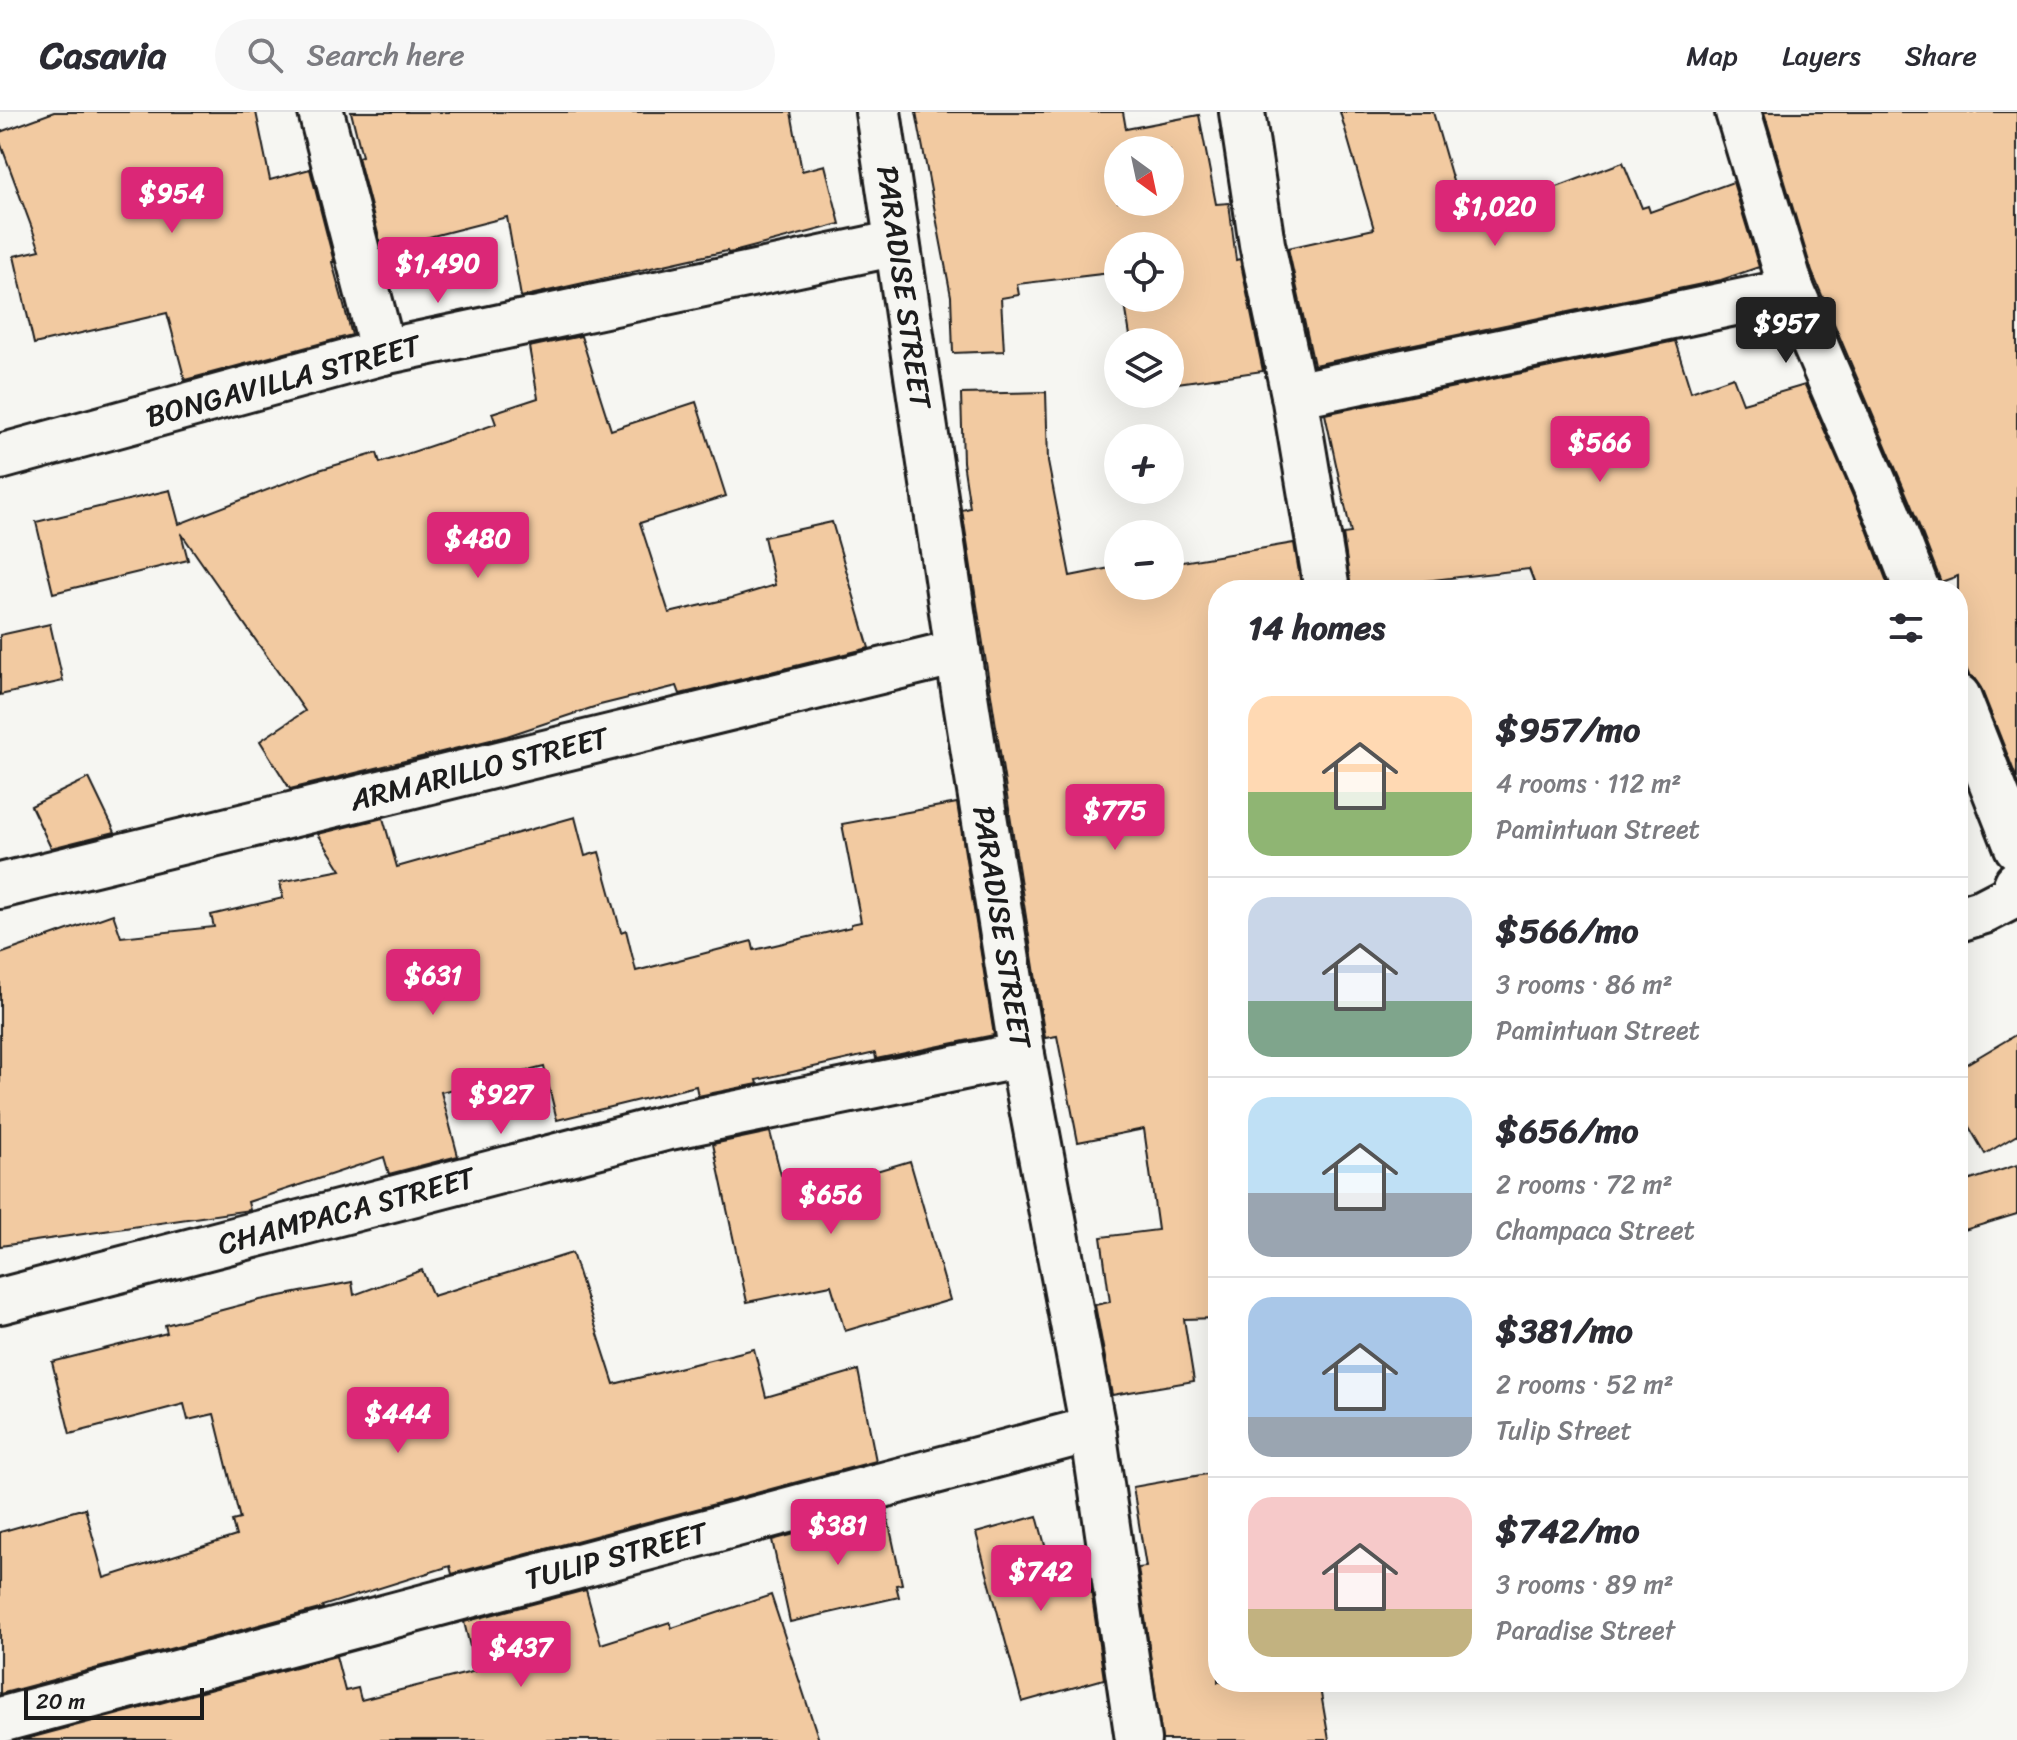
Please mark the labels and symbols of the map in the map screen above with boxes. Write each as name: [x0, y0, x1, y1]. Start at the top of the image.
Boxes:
north arrow: [1104, 136, 1184, 216]
street label: PARADISE STREET: [860, 162, 948, 414]
pin: $954: [125, 167, 219, 235]
pin: $1,020: [1430, 180, 1560, 248]
pin: $1,490: [373, 237, 503, 305]
pin: $957: [1739, 297, 1833, 365]
street label: BONGAVILLA STREET: [140, 318, 429, 444]
pin: $566: [1553, 416, 1647, 484]
pin: $480: [431, 512, 525, 580]
street label: ARMARILLO STREET: [343, 710, 616, 827]
pin: $775: [1068, 784, 1162, 852]
street label: PARADISE STREET: [956, 802, 1048, 1054]
pin: $631: [386, 949, 480, 1017]
pin: $927: [454, 1068, 548, 1136]
street label: CHAMPACA STREET: [212, 1150, 483, 1271]
pin: $656: [784, 1168, 878, 1236]
pin: $444: [351, 1387, 445, 1455]
pin: $381: [791, 1499, 885, 1567]
street label: TULIP STREET: [519, 1505, 716, 1606]
pin: $742: [994, 1545, 1088, 1613]
pin: $437: [474, 1621, 568, 1689]
scale bar: [24, 1684, 204, 1720]

